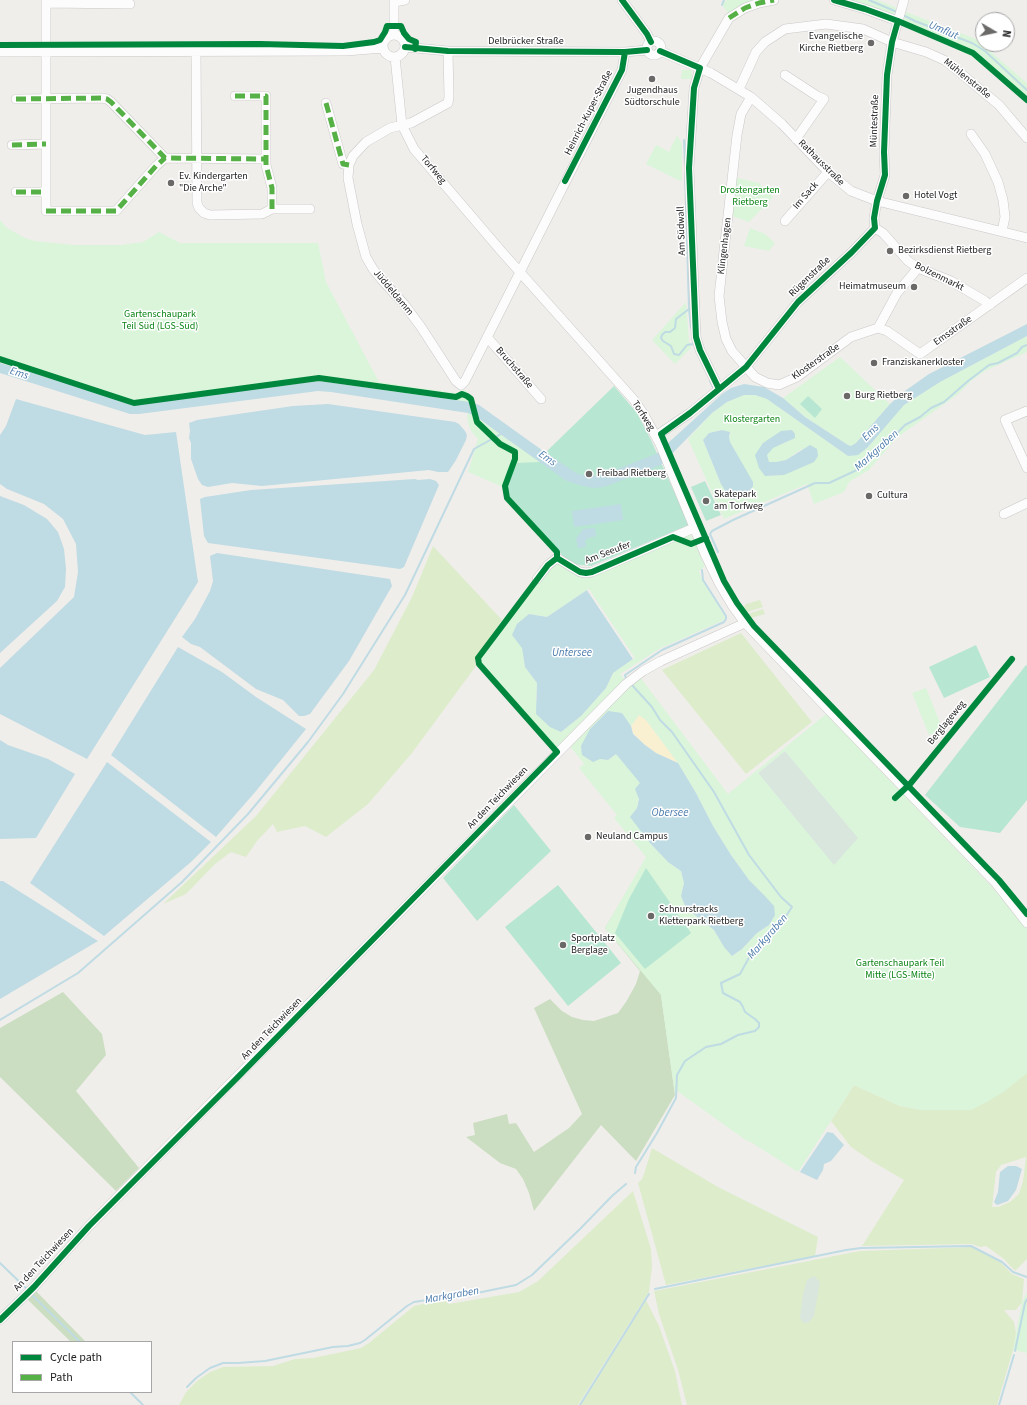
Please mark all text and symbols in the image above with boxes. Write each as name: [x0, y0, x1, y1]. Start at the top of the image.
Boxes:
north arrow: [975, 12, 1015, 52]
water label: Umflut: [926, 19, 960, 43]
text: N: [998, 29, 1014, 39]
place label: Evangelische Kirche Rietberg: [799, 31, 863, 54]
street label: Delbrücker Straße: [488, 36, 564, 48]
marker: Evangelische Kirche Rietberg: [866, 38, 876, 48]
street label: Mühlenstraße: [941, 56, 993, 102]
street label: Heinrich-Kuper-Straße: [562, 69, 616, 157]
marker: Jugendhaus Südtorschule: [647, 74, 657, 84]
place label: Jugendhaus Südtorschule: [624, 85, 680, 108]
street label: Müntestraße: [868, 94, 882, 148]
street label: Rathausstraße: [795, 137, 847, 189]
street label: Torfweg: [418, 153, 448, 187]
place label: Ev. Kindergarten "Die Arche": [179, 171, 248, 194]
marker: Ev. Kindergarten "Die Arche": [166, 178, 176, 188]
street label: Im Sack: [791, 180, 821, 212]
park label: Drostengarten Rietberg: [720, 185, 780, 208]
place label: Hotel Vogt: [914, 190, 957, 202]
marker: Hotel Vogt: [901, 191, 911, 201]
street label: Am Südwall: [675, 206, 689, 256]
street label: Klingenhagen: [716, 217, 734, 275]
place label: Bezirksdienst Rietberg: [898, 245, 991, 257]
marker: Bezirksdienst Rietberg: [885, 246, 895, 256]
street label: Rügenstraße: [787, 254, 833, 300]
street label: Bolzenmarkt: [912, 260, 966, 294]
street label: Jüddeldamm: [370, 268, 416, 318]
place label: Heimatmuseum: [839, 281, 906, 293]
marker: Heimatmuseum: [909, 282, 919, 292]
park label: Gartenschaupark Teil Süd (LGS-Süd): [122, 309, 198, 332]
street label: Emsstraße: [931, 313, 975, 349]
street label: Klosterstraße: [790, 341, 842, 383]
street label: Bruchstraße: [493, 345, 535, 391]
place label: Franziskanerkloster: [882, 357, 964, 369]
marker: Franziskanerkloster: [869, 358, 879, 368]
water label: Ems: [8, 365, 30, 383]
place label: Burg Rietberg: [855, 390, 912, 402]
marker: Burg Rietberg: [842, 391, 852, 401]
street label: Torfweg: [629, 399, 657, 433]
park label: Klostergarten: [724, 414, 780, 426]
water label: Ems: [860, 422, 882, 444]
water label: Markgraben: [852, 428, 902, 474]
water label: Ems: [536, 448, 558, 470]
place label: Freibad Rietberg: [597, 468, 666, 480]
marker: Freibad Rietberg: [584, 469, 594, 479]
place label: Skatepark am Torfweg: [714, 489, 763, 512]
place label: Cultura: [877, 490, 908, 502]
marker: Cultura: [864, 491, 874, 501]
marker: Skatepark am Torfweg: [701, 496, 711, 506]
street label: Am Seeufer: [584, 539, 632, 567]
water label: Untersee: [552, 647, 592, 661]
street label: Berglageweg: [925, 698, 969, 748]
street label: An den Teichwiesen: [465, 764, 531, 832]
water label: Obersee: [652, 807, 688, 821]
place label: Neuland Campus: [596, 831, 668, 843]
marker: Neuland Campus: [583, 832, 593, 842]
place label: Schnurstracks Kletterpark Rietberg: [659, 904, 743, 928]
marker: Schnurstracks Kletterpark Rietberg: [646, 911, 656, 921]
water label: Markgraben: [745, 912, 791, 962]
place label: Sportplatz Berglage: [571, 933, 615, 956]
marker: Sportplatz Berglage: [558, 940, 568, 950]
park label: Gartenschaupark Teil Mitte (LGS-Mitte): [856, 958, 944, 982]
street label: An den Teichwiesen: [239, 995, 305, 1063]
street label: An den Teichwiesen: [12, 1226, 76, 1294]
water label: Markgraben: [424, 1285, 480, 1307]
legend: [12, 1341, 152, 1393]
text: Cycle path: [50, 1349, 102, 1366]
text: Path: [50, 1369, 73, 1386]

